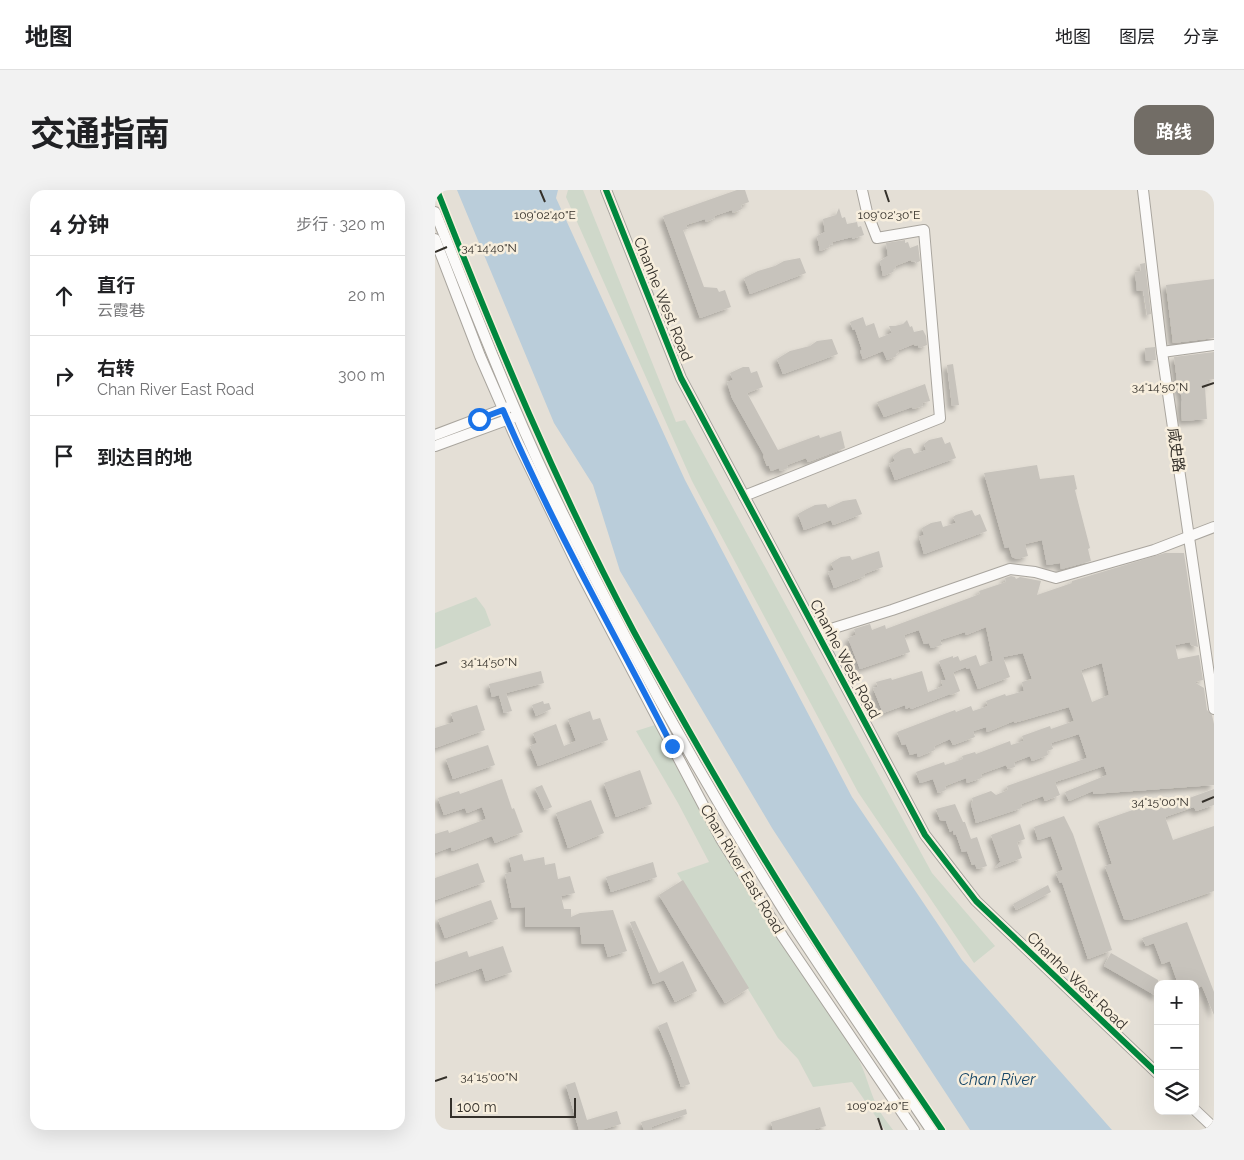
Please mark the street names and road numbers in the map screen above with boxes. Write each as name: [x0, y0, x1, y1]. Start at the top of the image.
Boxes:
street label: Chanhe West Road: [630, 234, 696, 364]
street label: 咸史路: [1164, 426, 1188, 474]
street label: Chanhe West Road: [806, 596, 884, 722]
street label: Chan River East Road: [696, 801, 788, 937]
street label: Chanhe West Road: [1023, 929, 1131, 1033]

